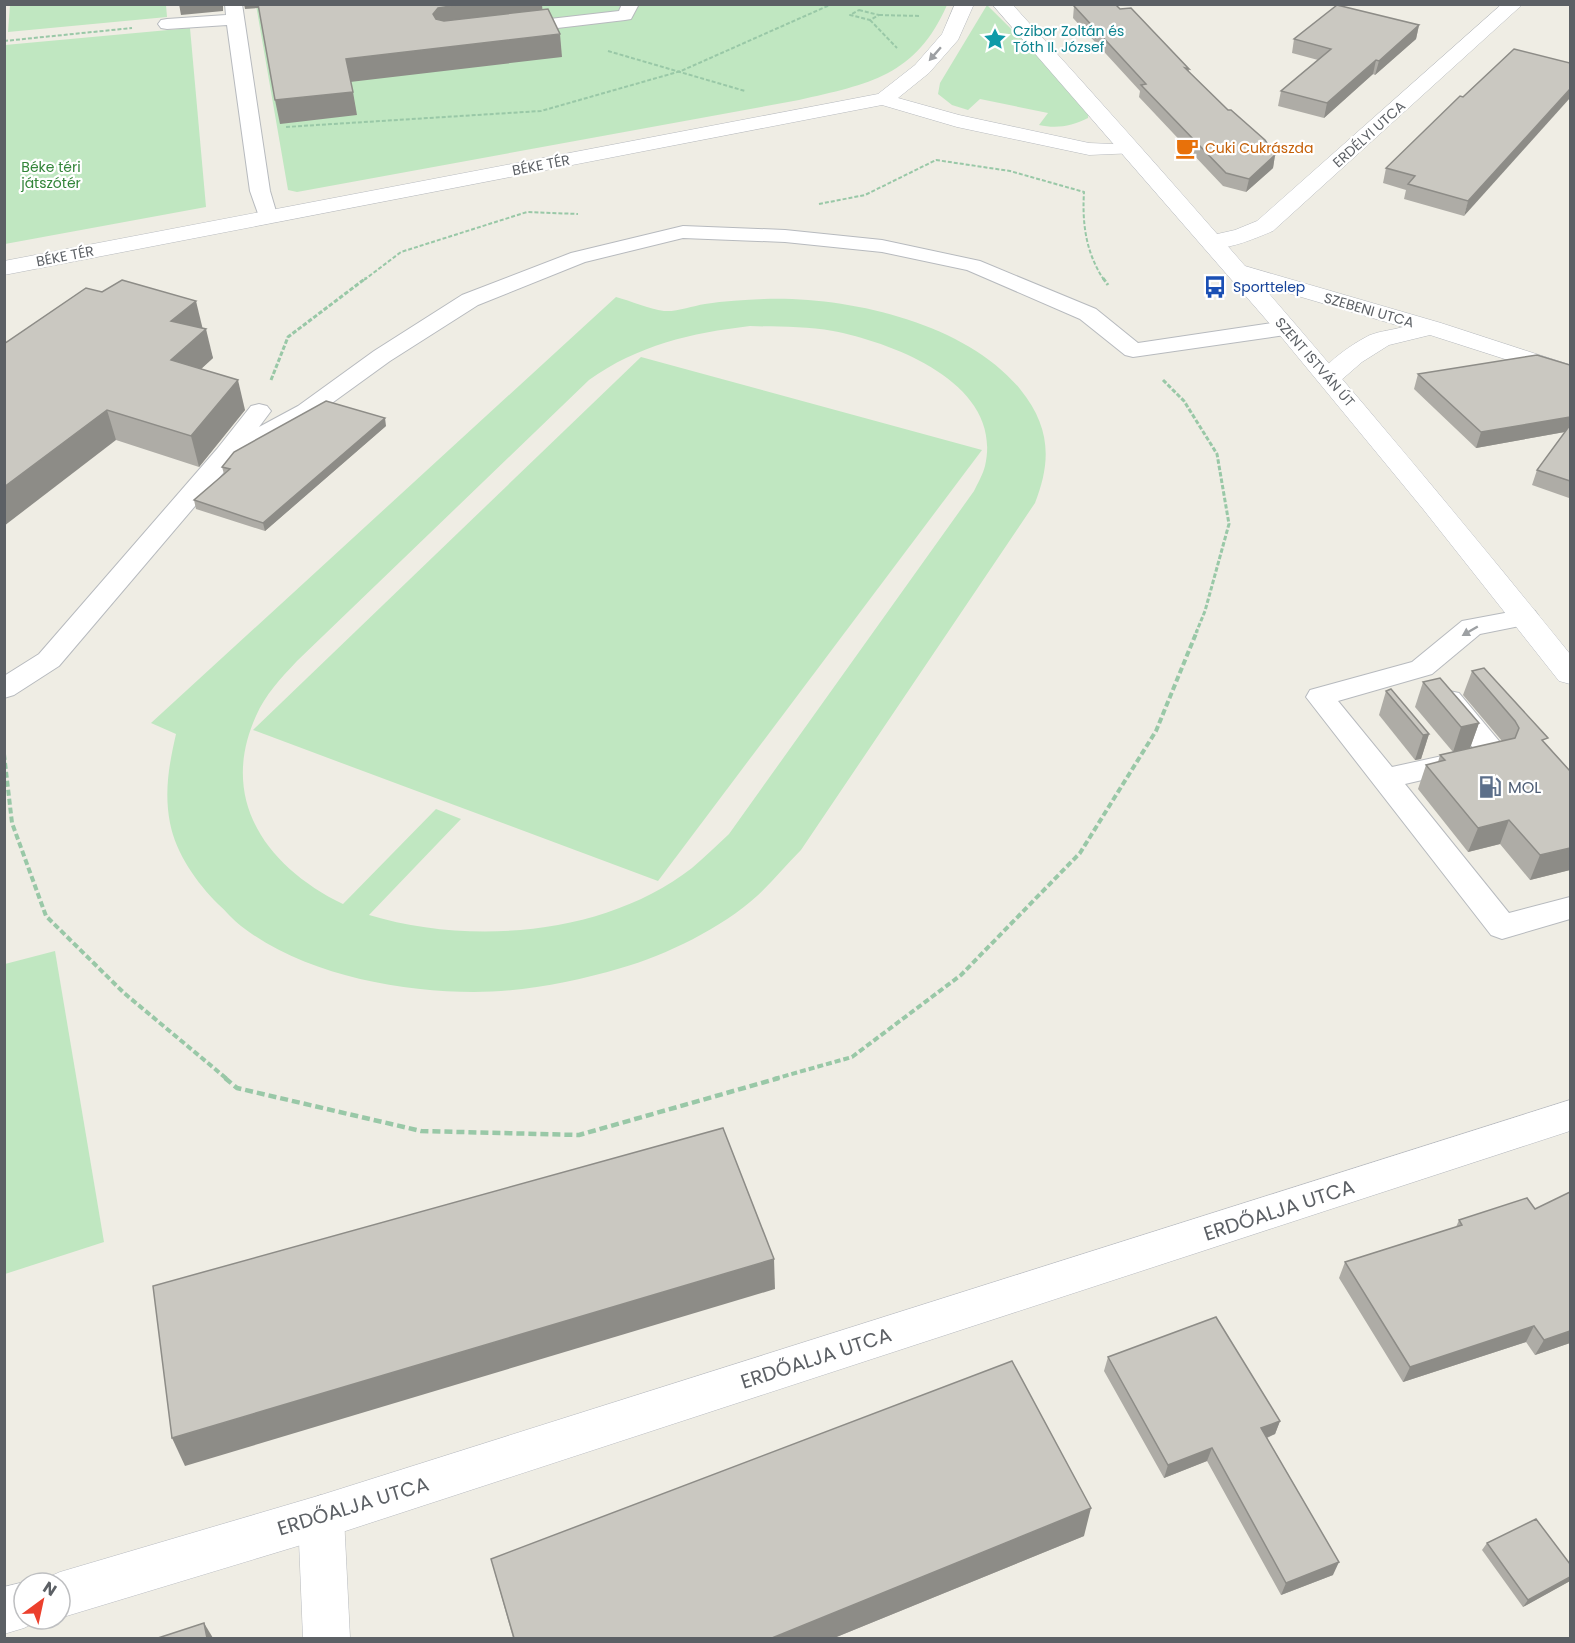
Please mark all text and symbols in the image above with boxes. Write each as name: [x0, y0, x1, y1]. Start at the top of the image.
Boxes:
place label: Czibor Zoltán és Tóth II. József: [1013, 21, 1124, 57]
place icon: Czibor Zoltán és Tóth II. József: [982, 26, 1008, 52]
one-way arrow: [929, 46, 942, 61]
street label: ERDÉLYI UTCA: [1328, 96, 1410, 172]
cafe icon: Cuki Cukrászda: [1174, 135, 1200, 161]
place label: Cuki Cukrászda: [1205, 138, 1313, 158]
street label: BÉKE TÉR: [510, 150, 572, 180]
park label: Béke téri játszótér: [20, 157, 81, 193]
street label: BÉKE TÉR: [34, 241, 96, 271]
bus stop icon: Sporttelep: [1202, 274, 1228, 300]
place label: Sporttelep: [1233, 277, 1305, 297]
street label: SZEBENI UTCA: [1322, 288, 1416, 332]
street label: SZENT ISTVÁN ÚT: [1270, 313, 1360, 411]
one-way arrow: [1461, 626, 1478, 636]
fuel station icon: MOL: [1477, 774, 1503, 800]
place label: MOL: [1508, 776, 1541, 799]
street label: ERDŐALJA UTCA: [1200, 1172, 1358, 1248]
street label: ERDŐALJA UTCA: [737, 1320, 895, 1396]
street label: ERDŐALJA UTCA: [274, 1470, 432, 1542]
north arrow: [12, 1571, 72, 1631]
text: N: [39, 1576, 61, 1602]

